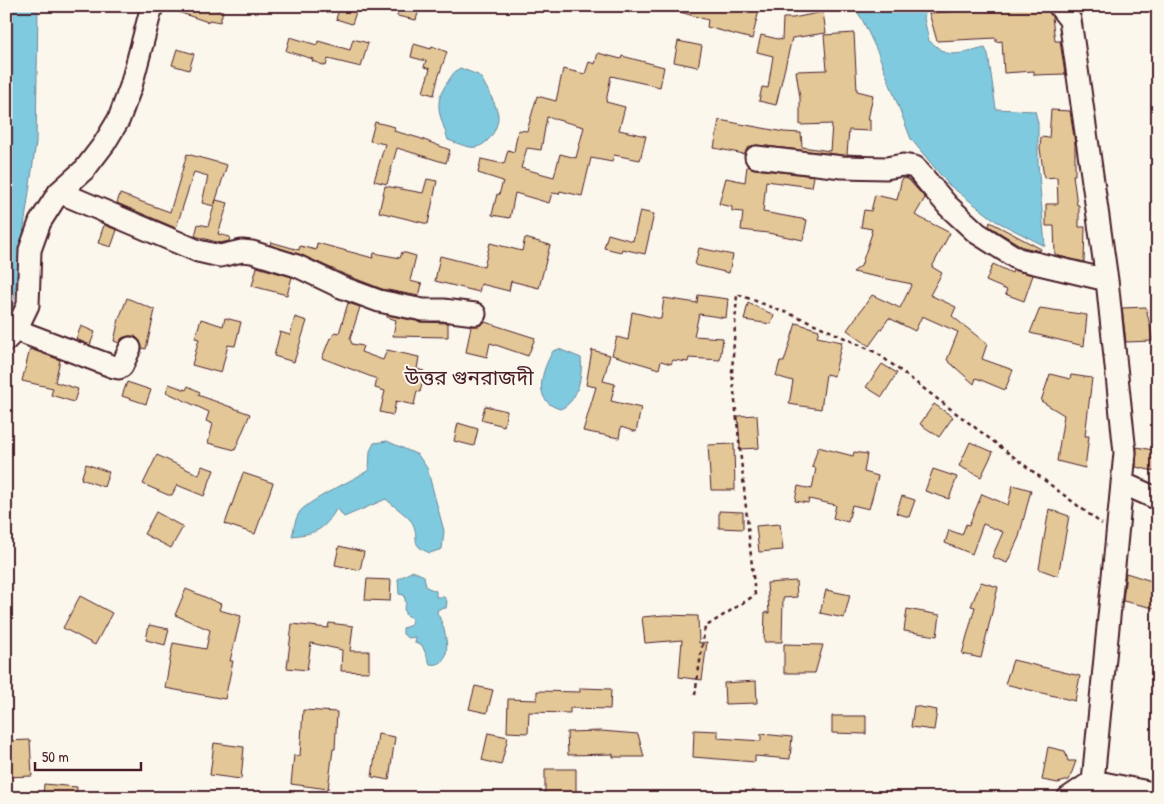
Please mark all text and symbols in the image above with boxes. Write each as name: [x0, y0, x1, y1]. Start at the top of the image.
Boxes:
district label: উত্তর গুনরাজদী: [403, 363, 534, 392]
scale bar: [35, 739, 141, 771]
text: 50 m: [42, 746, 69, 767]

